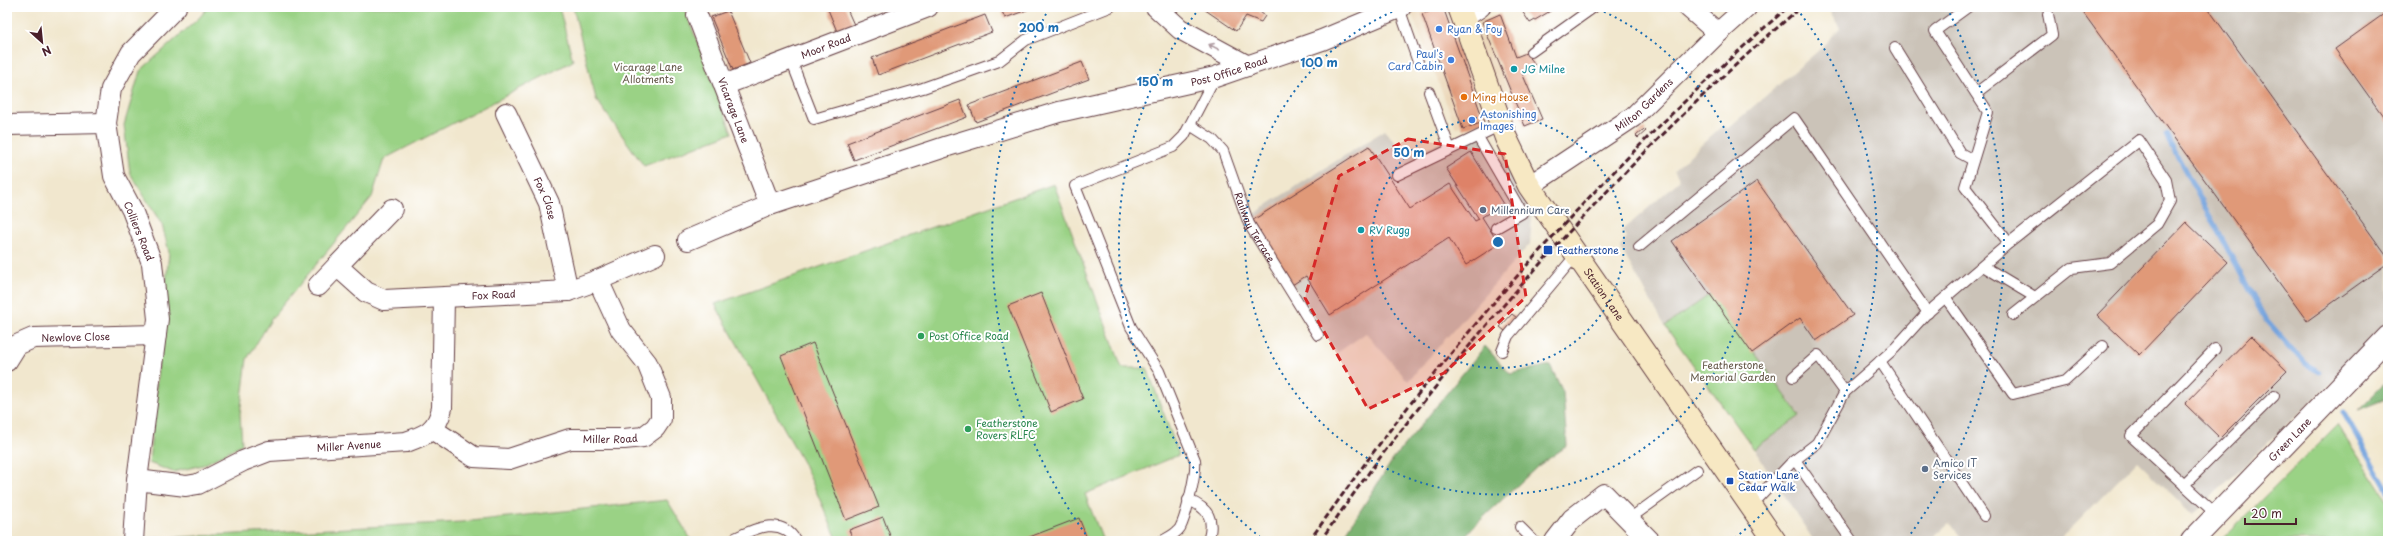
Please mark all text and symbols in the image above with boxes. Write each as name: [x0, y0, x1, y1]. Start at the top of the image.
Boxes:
text: 200 m: [1019, 18, 1059, 36]
place label: Ryan & Foy: [1447, 21, 1502, 37]
north arrow: [22, 22, 62, 62]
marker: Ryan & Foy: [1434, 24, 1444, 34]
street label: Moor Road: [798, 29, 853, 62]
text: N: [39, 42, 55, 61]
one-way arrow: [1208, 43, 1220, 51]
place label: Paul's Card Cabin: [1388, 46, 1443, 73]
street label: Post Office Road: [1189, 51, 1270, 89]
text: 100 m: [1300, 53, 1338, 71]
marker: Paul's Card Cabin: [1446, 55, 1456, 65]
park label: Vicarage Lane Allotments: [613, 59, 683, 86]
place label: JG Milne: [1522, 61, 1566, 76]
marker: JG Milne: [1509, 64, 1519, 74]
text: 150 m: [1137, 72, 1173, 90]
street label: Milton Gardens: [1611, 74, 1676, 134]
street label: Vicarage Lane: [715, 75, 754, 145]
place label: Ming House: [1472, 89, 1529, 104]
marker: Ming House: [1459, 92, 1469, 102]
place label: Astonishing Images: [1480, 106, 1537, 133]
marker: Astonishing Images: [1467, 115, 1477, 125]
text: 50 m: [1393, 143, 1425, 161]
street label: Fox Close: [530, 174, 560, 221]
street label: Railway Terrace: [1231, 190, 1279, 265]
street label: Colliers Road: [121, 199, 158, 263]
place label: Millennium Care: [1491, 202, 1569, 217]
marker: Millennium Care: [1478, 205, 1488, 215]
place label: RV Rugg: [1369, 222, 1410, 237]
marker: RV Rugg: [1356, 225, 1366, 235]
centre of rings: [1491, 235, 1505, 249]
place label: Featherstone: [1557, 242, 1619, 257]
marker: Featherstone: [1542, 244, 1554, 256]
street label: Station Lane: [1581, 264, 1628, 324]
street label: Fox Road: [471, 286, 516, 303]
street label: Newlove Close: [41, 328, 110, 345]
place label: Post Office Road: [929, 328, 1009, 343]
marker: Post Office Road: [916, 331, 926, 341]
park label: Featherstone Memorial Garden: [1690, 357, 1776, 384]
street label: Green Lane: [2264, 413, 2314, 464]
place label: Featherstone Rovers RLFC: [976, 415, 1038, 442]
marker: Featherstone Rovers RLFC: [963, 424, 973, 434]
street label: Miller Road: [583, 430, 639, 446]
street label: Miller Avenue: [316, 436, 382, 455]
place label: Amico IT Services: [1933, 455, 1977, 482]
marker: Amico IT Services: [1920, 464, 1930, 474]
place label: Station Lane Cedar Walk: [1738, 467, 1800, 494]
marker: Station Lane Cedar Walk: [1725, 476, 1735, 486]
scale bar: [2245, 500, 2296, 526]
text: 20 m: [2251, 504, 2282, 522]

